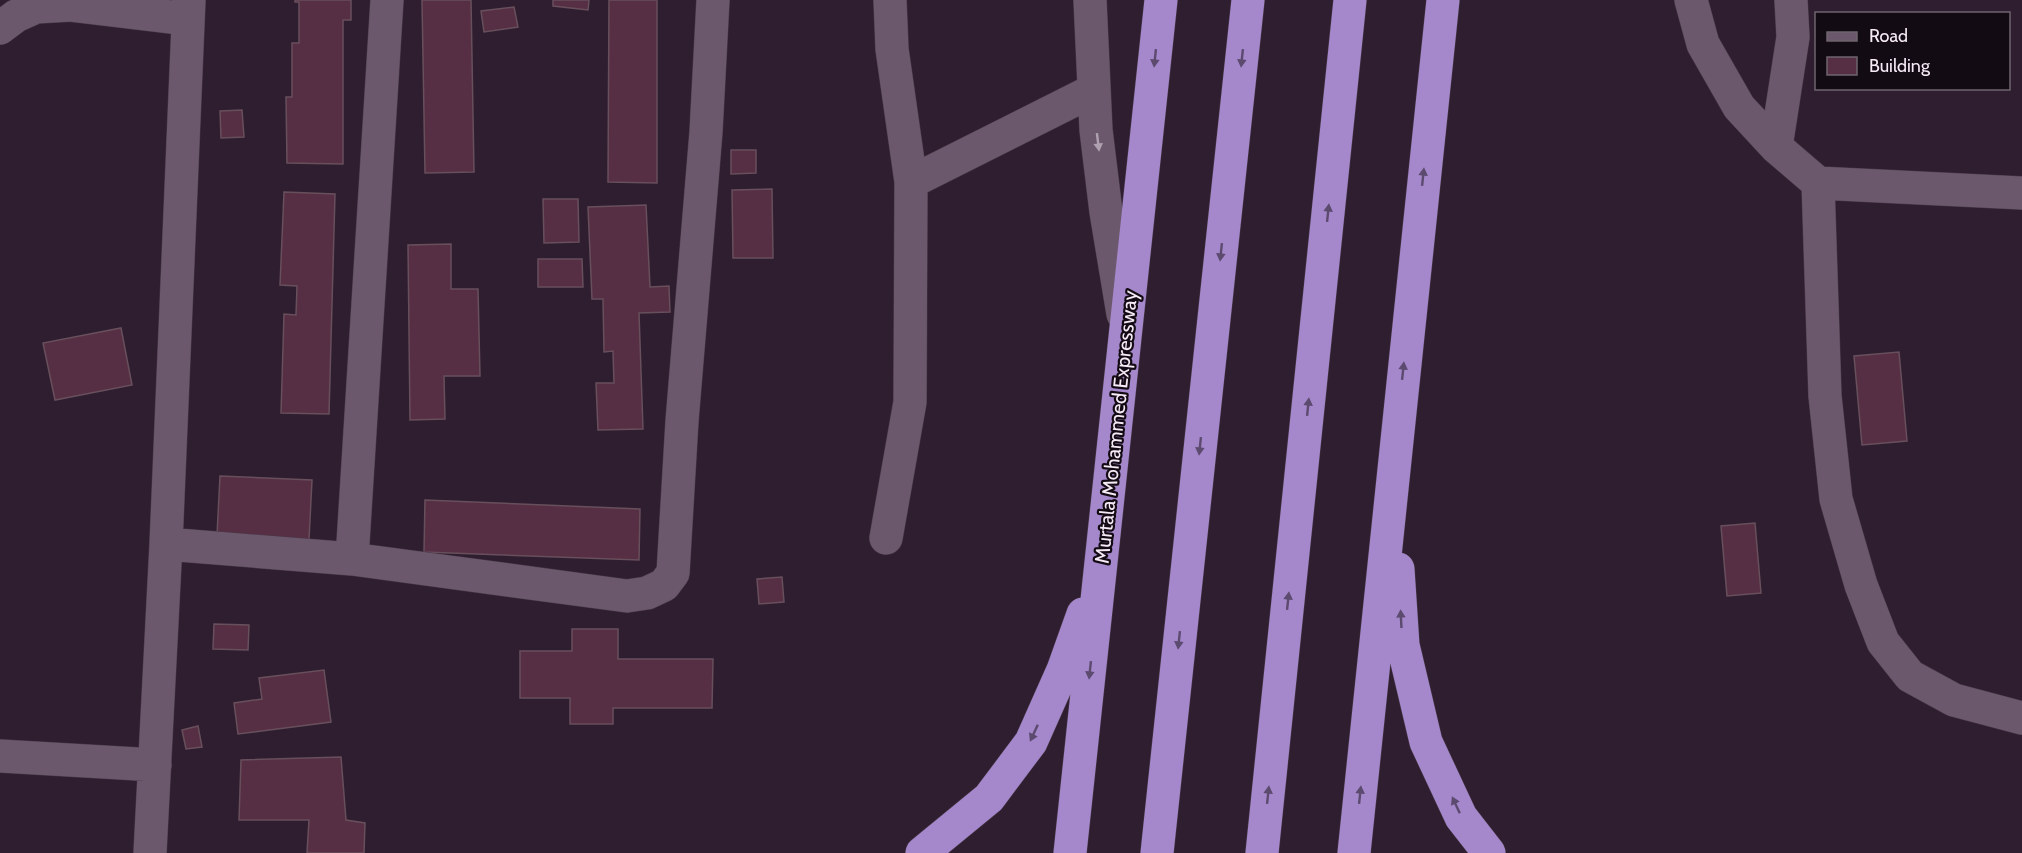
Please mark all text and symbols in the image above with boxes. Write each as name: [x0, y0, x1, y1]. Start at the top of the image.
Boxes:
legend: [1815, 12, 2010, 90]
text: Road: [1869, 25, 1908, 47]
one-way arrow: [1150, 49, 1160, 68]
one-way arrow: [1237, 49, 1246, 68]
text: Building: [1869, 55, 1931, 77]
one-way arrow: [1093, 133, 1102, 152]
one-way arrow: [1419, 168, 1428, 187]
one-way arrow: [1323, 203, 1332, 222]
one-way arrow: [1216, 243, 1226, 262]
street label: Murtala Mohammed Expressway: [1090, 289, 1142, 565]
one-way arrow: [1398, 361, 1407, 380]
one-way arrow: [1303, 397, 1312, 416]
one-way arrow: [1195, 437, 1205, 456]
one-way arrow: [1283, 591, 1293, 610]
one-way arrow: [1397, 610, 1406, 629]
one-way arrow: [1175, 630, 1184, 649]
one-way arrow: [1085, 660, 1095, 679]
one-way arrow: [1030, 725, 1039, 742]
one-way arrow: [1263, 785, 1273, 804]
one-way arrow: [1355, 785, 1364, 804]
one-way arrow: [1451, 796, 1460, 813]

